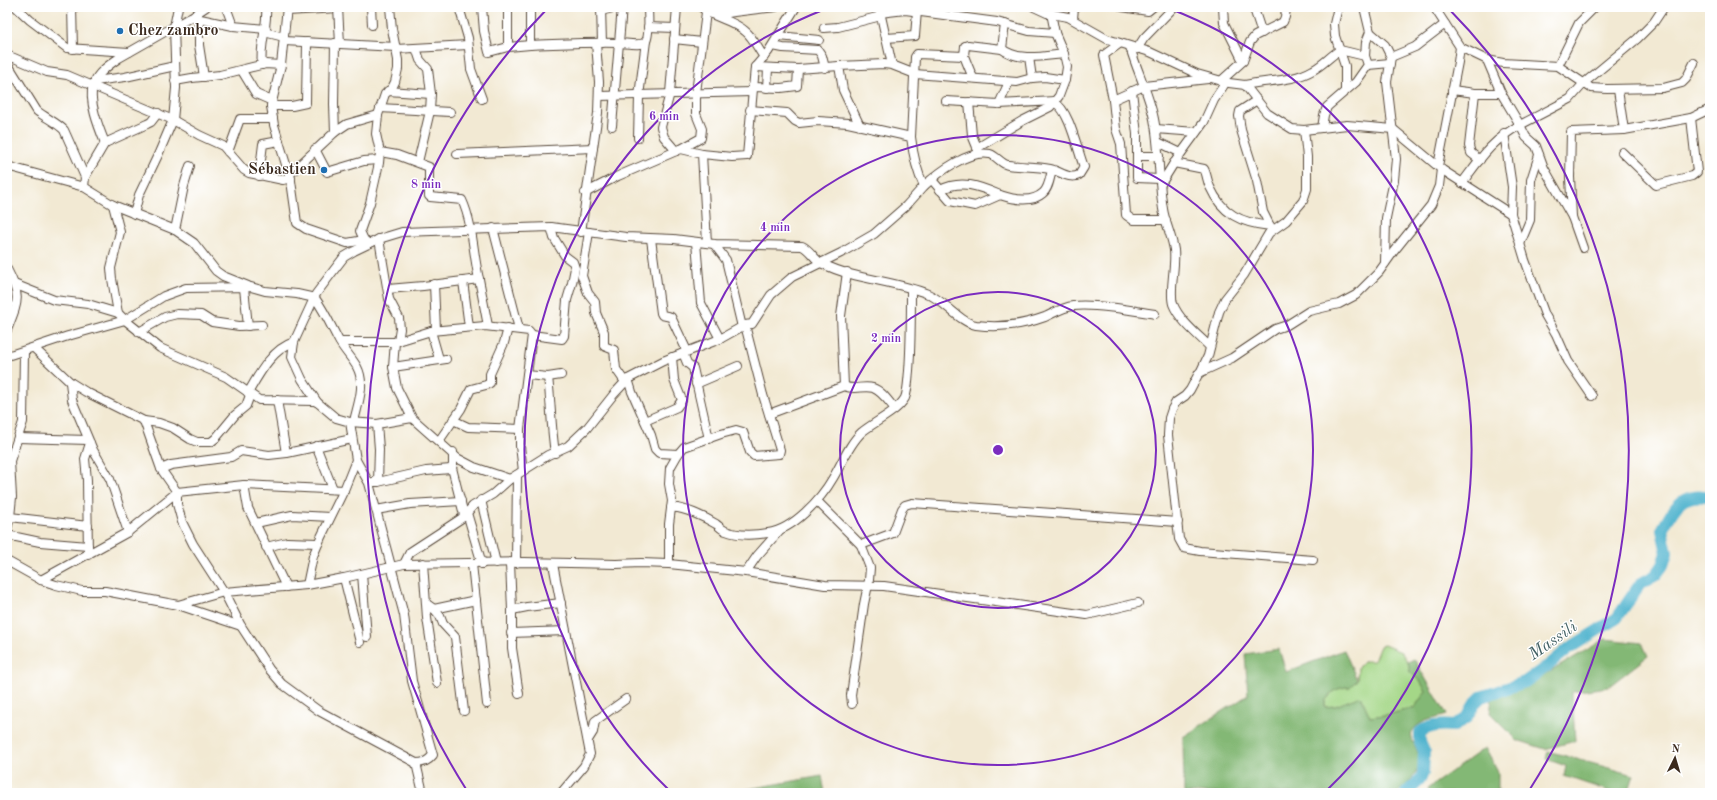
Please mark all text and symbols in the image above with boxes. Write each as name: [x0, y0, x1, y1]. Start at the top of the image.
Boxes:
place label: Chez zambro: [128, 23, 219, 39]
marker: Chez zambro: [115, 26, 125, 36]
text: 6 min: [649, 111, 679, 123]
place label: Sébastien: [248, 162, 316, 178]
marker: Sébastien: [319, 165, 329, 175]
text: 8 min: [411, 179, 441, 191]
text: 4 min: [760, 222, 790, 234]
text: 2 min: [871, 333, 901, 345]
centre of rings: [991, 443, 1005, 457]
water label: Massili: [1525, 618, 1581, 664]
north arrow: [1655, 738, 1695, 778]
text: N: [1671, 744, 1681, 755]

